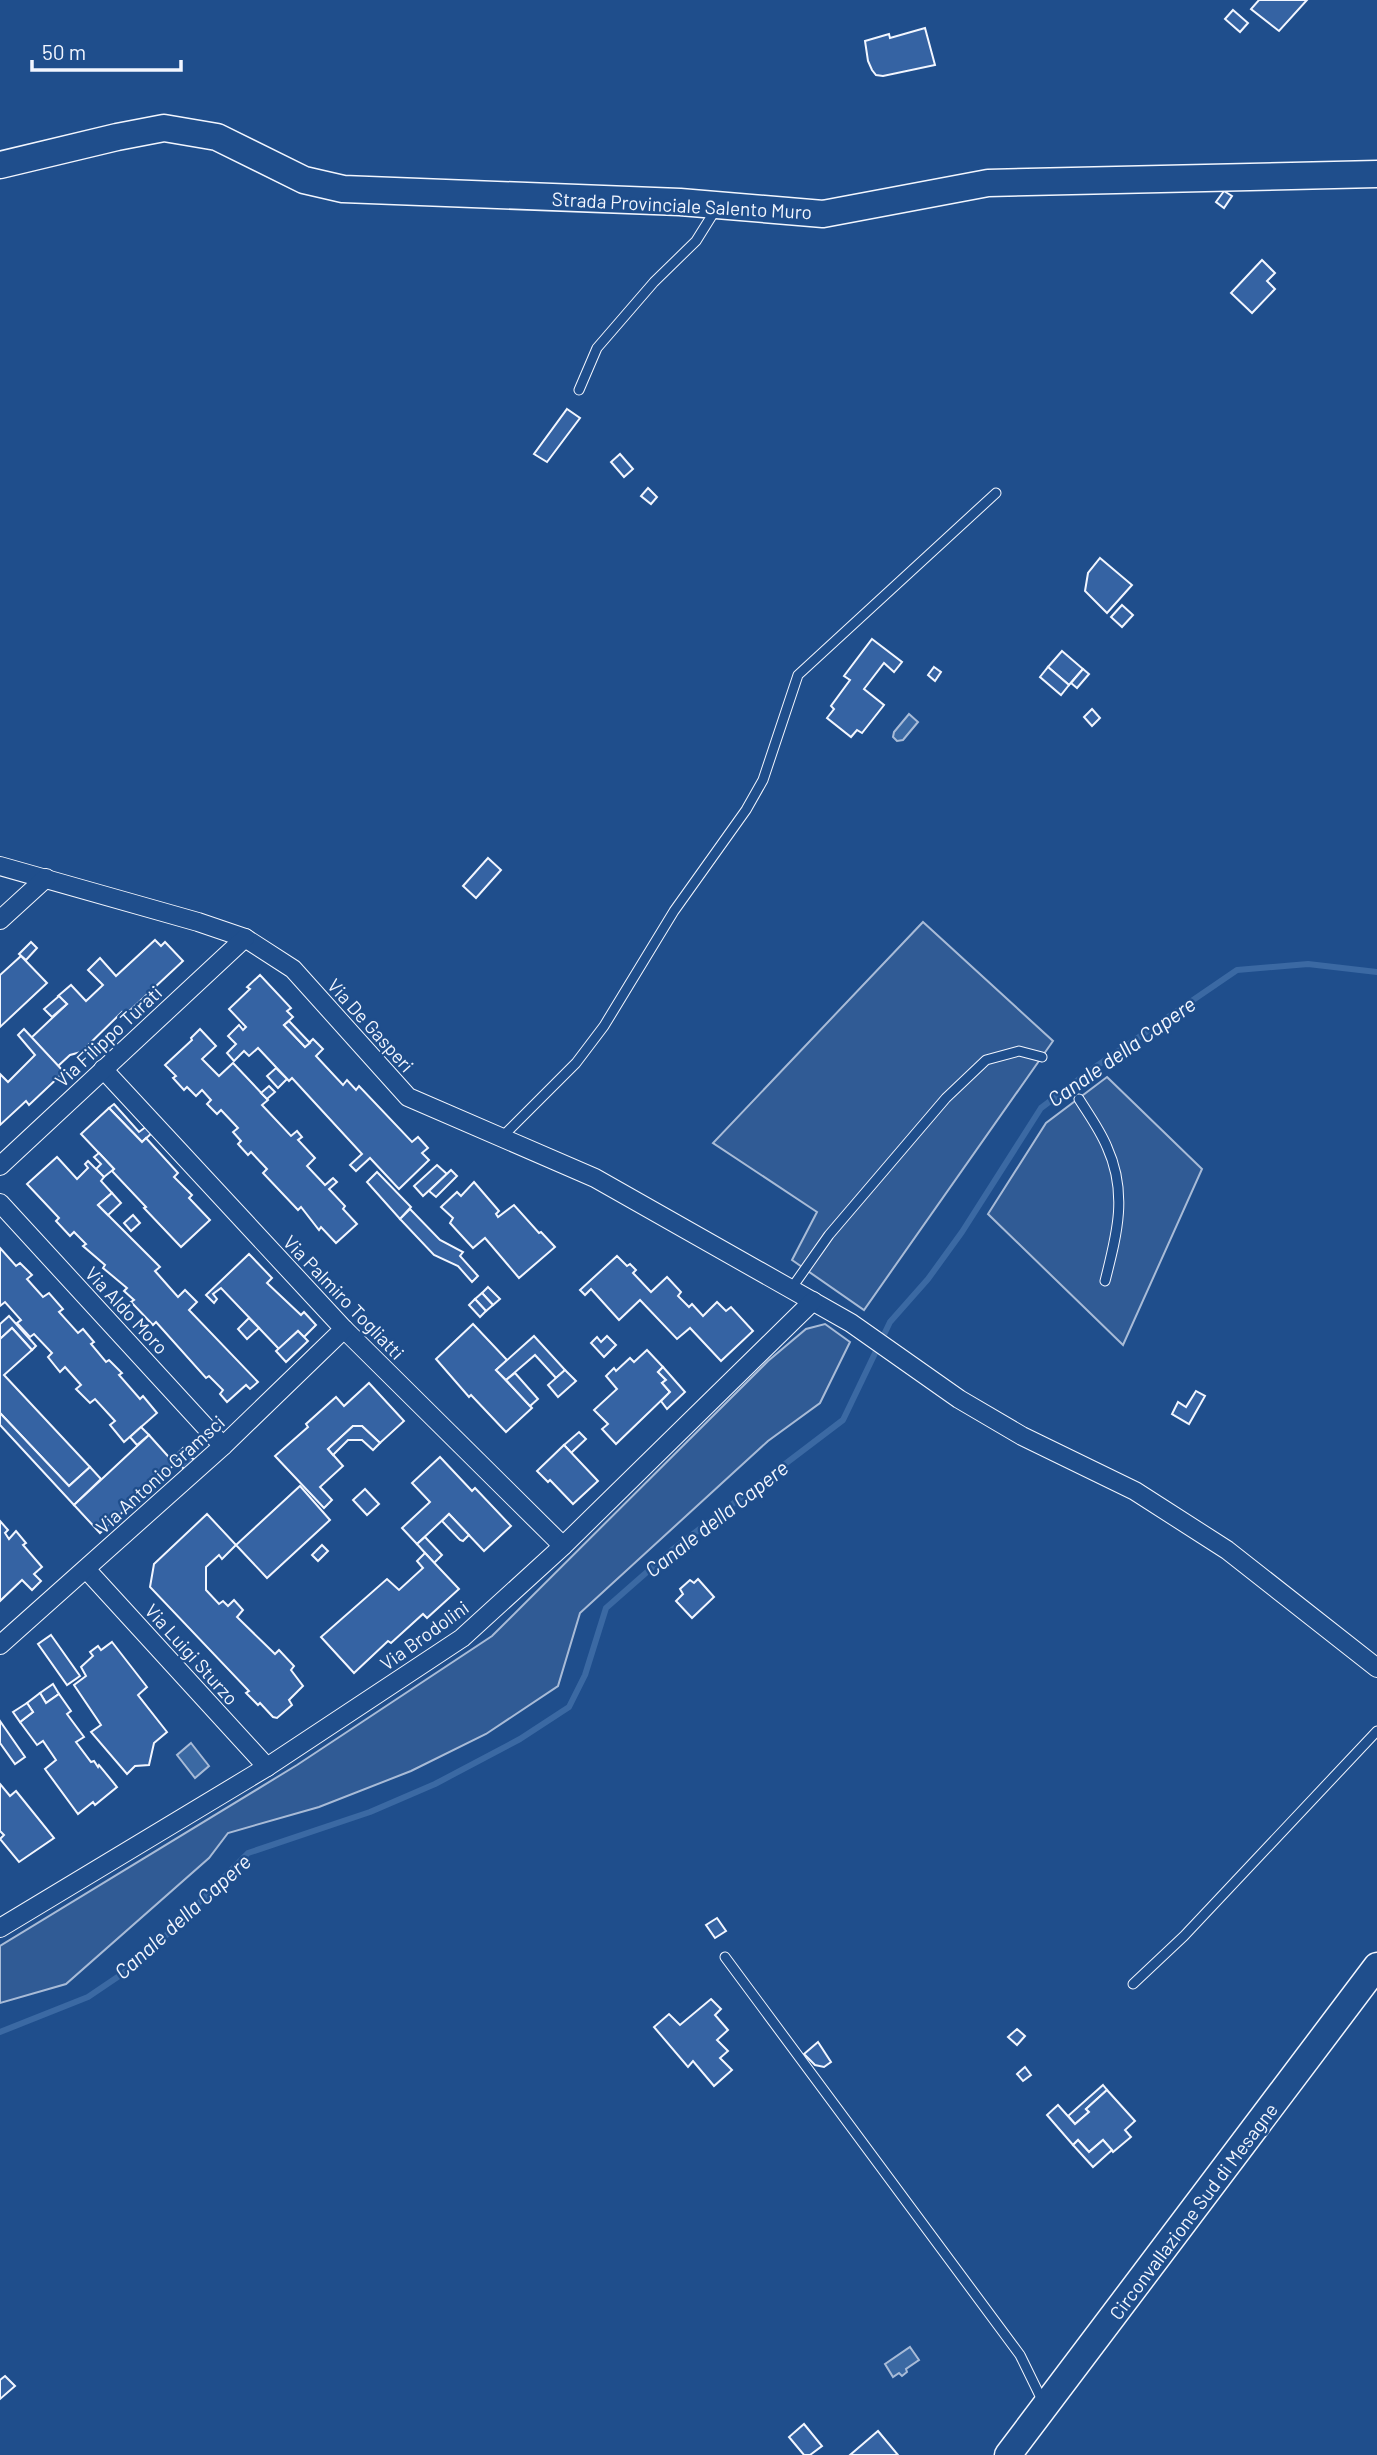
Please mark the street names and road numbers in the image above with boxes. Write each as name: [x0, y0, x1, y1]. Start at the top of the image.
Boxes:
street label: Strada Provinciale Salento Muro: [551, 187, 813, 223]
street label: Via De Gasperi: [323, 974, 419, 1076]
street label: Via Filippo Turati: [50, 981, 166, 1091]
street label: Via Palmiro Togliatti: [279, 1230, 409, 1364]
street label: Via Aldo Moro: [81, 1262, 173, 1358]
street label: Via Antonio Gramsci: [91, 1410, 229, 1538]
street label: Via Brodolini: [375, 1595, 473, 1675]
street label: Via Luigi Sturzo: [141, 1599, 243, 1709]
street label: Circonvallazione Sud di Mesagne: [1104, 2098, 1282, 2324]

